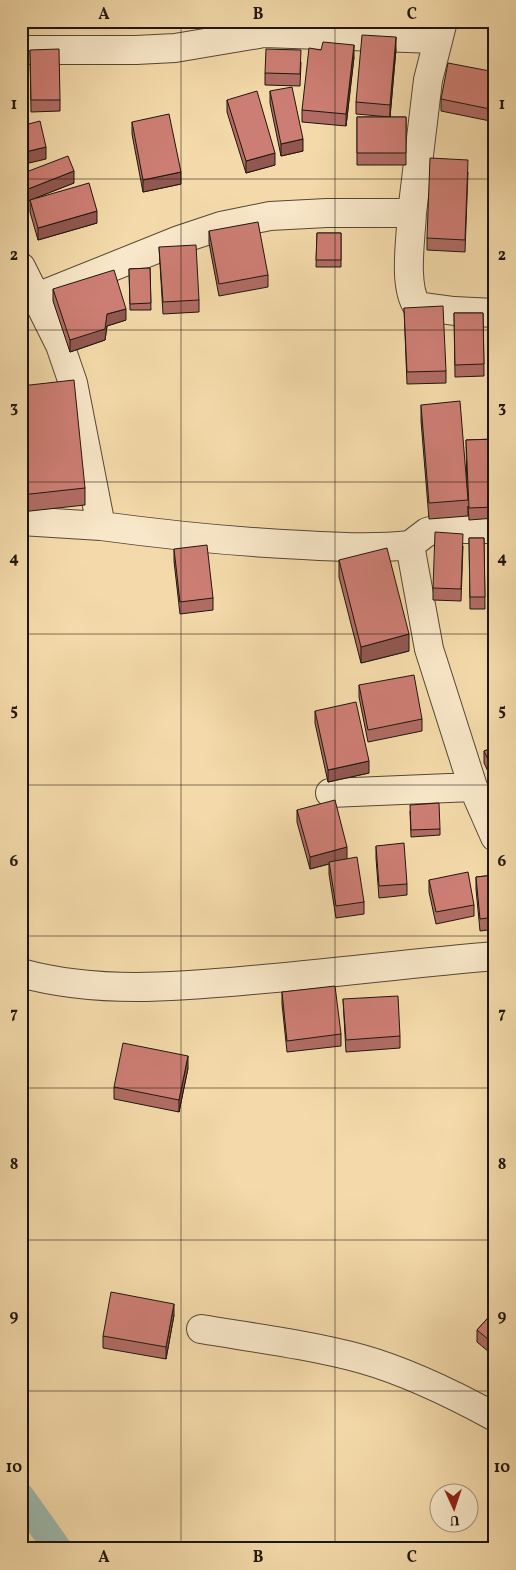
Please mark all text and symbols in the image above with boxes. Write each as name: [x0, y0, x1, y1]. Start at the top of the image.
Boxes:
text: A: [98, 4, 110, 26]
text: B: [253, 4, 264, 26]
text: C: [407, 4, 417, 26]
text: 1: [11, 94, 17, 116]
text: 1: [499, 94, 505, 116]
text: 2: [10, 245, 18, 267]
text: 2: [498, 245, 506, 267]
text: 3: [10, 397, 18, 419]
text: 3: [498, 397, 506, 419]
text: 4: [9, 548, 19, 570]
text: 4: [497, 548, 507, 570]
text: 5: [10, 700, 18, 722]
text: 5: [498, 700, 506, 722]
text: 6: [10, 851, 19, 873]
text: 6: [498, 851, 507, 873]
text: 7: [10, 1003, 18, 1025]
text: 7: [498, 1003, 506, 1025]
text: 8: [10, 1154, 18, 1176]
text: 8: [498, 1154, 506, 1176]
text: 9: [10, 1306, 19, 1328]
text: 9: [498, 1306, 507, 1328]
text: 10: [6, 1457, 22, 1479]
text: 10: [494, 1457, 510, 1479]
north arrow: [428, 1482, 478, 1532]
text: U: [449, 1510, 460, 1529]
text: A: [98, 1547, 110, 1569]
text: B: [253, 1547, 264, 1569]
text: C: [407, 1547, 417, 1569]

